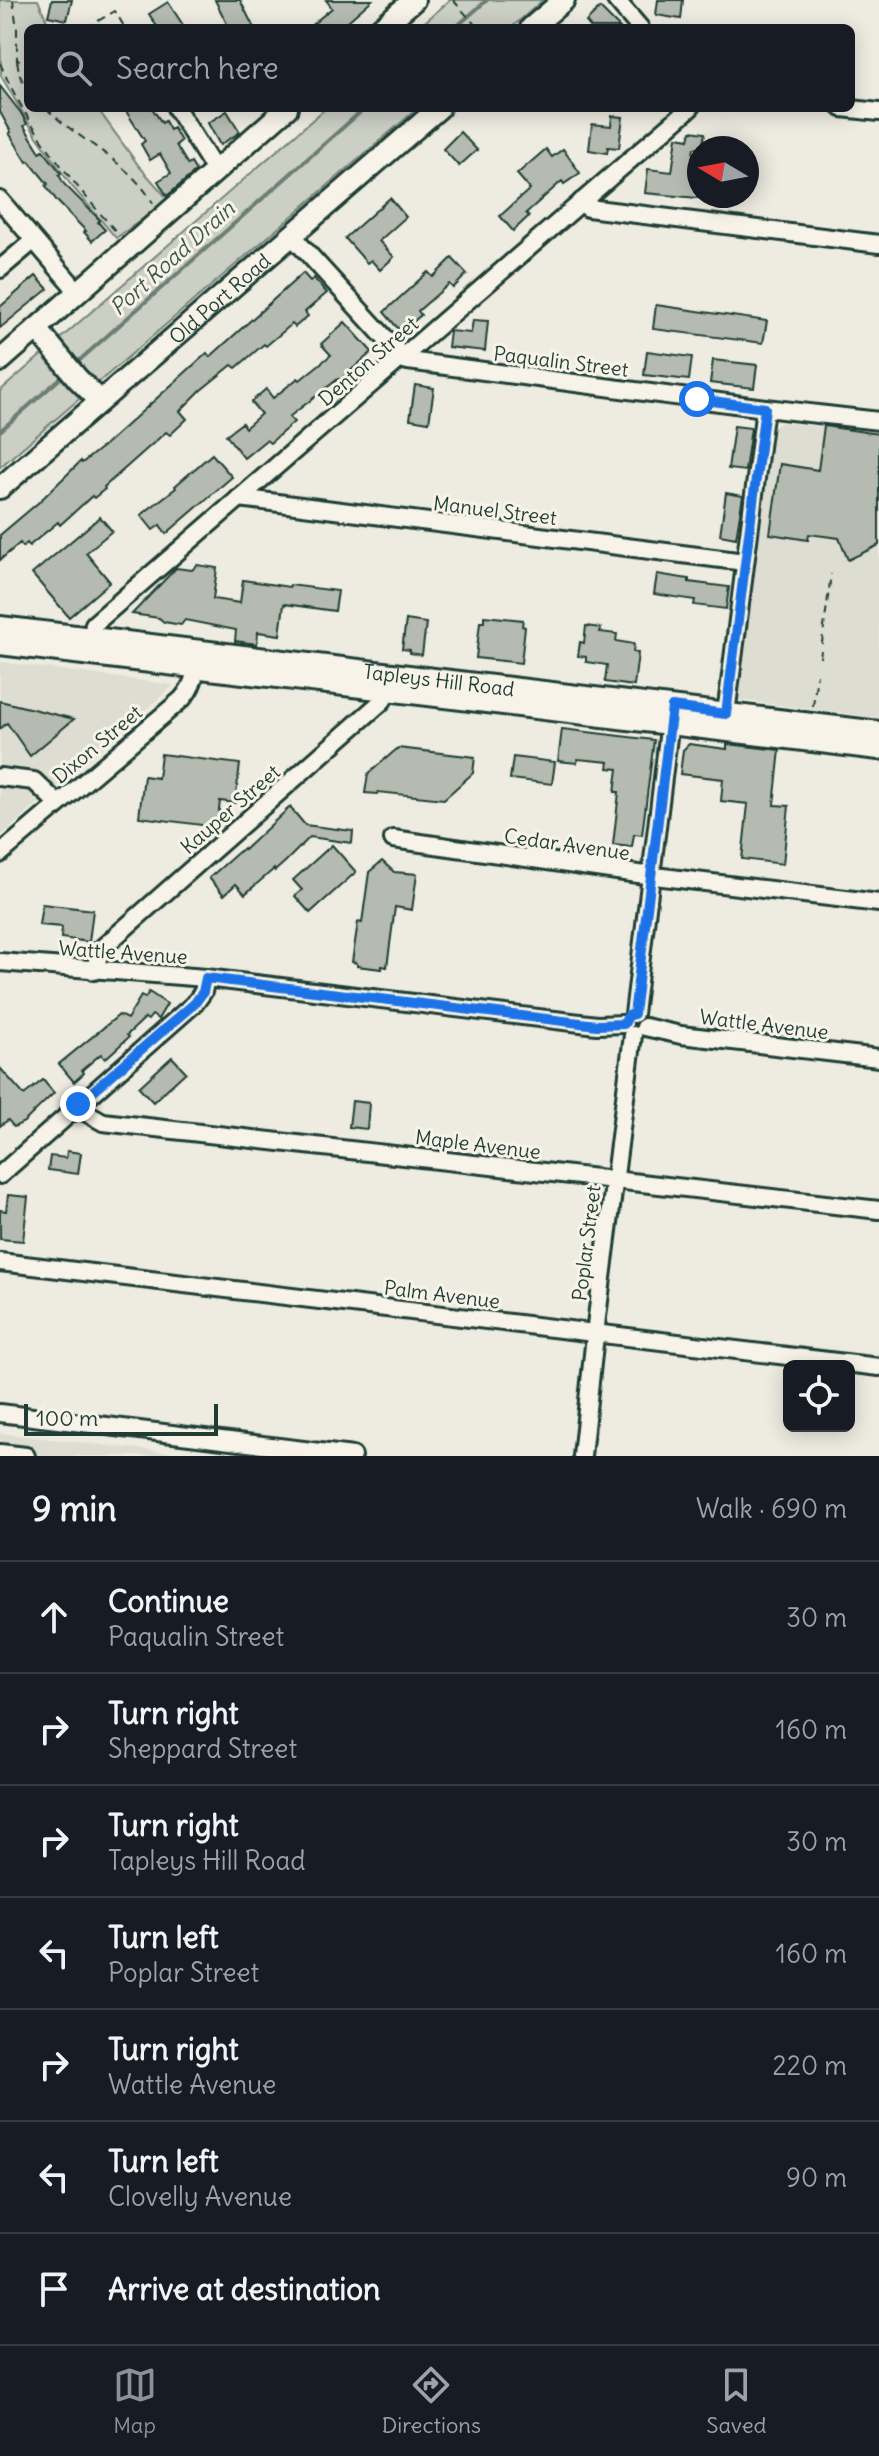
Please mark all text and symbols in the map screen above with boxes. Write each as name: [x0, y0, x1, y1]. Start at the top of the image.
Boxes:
search box: [24, 24, 855, 112]
icon: search: [52, 46, 96, 90]
text: Search here: [116, 49, 279, 87]
north arrow: [687, 136, 759, 208]
water label: Port Road Drain: [104, 194, 241, 321]
street label: Old Port Road: [163, 247, 275, 349]
street label: Denton Street: [313, 311, 423, 411]
street label: Paqualin Street: [492, 340, 630, 382]
route start: [679, 381, 715, 417]
street label: Manuel Street: [432, 490, 558, 530]
street label: Tapleys Hill Road: [362, 658, 516, 701]
street label: Dixon Street: [47, 699, 147, 789]
street label: Kauper Street: [175, 759, 285, 859]
street label: Cedar Avenue: [503, 823, 631, 865]
street label: Wattle Avenue: [58, 935, 188, 969]
street label: Wattle Avenue: [698, 1004, 830, 1044]
route end: [60, 1086, 96, 1122]
street label: Maple Avenue: [414, 1124, 542, 1164]
street label: Poplar Street: [566, 1183, 606, 1302]
street label: Palm Avenue: [383, 1274, 501, 1314]
map controls: [783, 1360, 855, 1432]
button: locate: [783, 1360, 855, 1432]
scale bar: [24, 1400, 218, 1436]
text: 100 m: [36, 1404, 98, 1432]
text: 9 min: [32, 1487, 117, 1530]
text: Walk · 690 m: [696, 1492, 847, 1525]
text: Continue: [108, 1582, 229, 1620]
icon: ahead: [32, 1595, 76, 1639]
text: 30 m: [786, 1601, 847, 1634]
text: Paqualin Street: [108, 1620, 284, 1653]
text: Turn right: [108, 1694, 239, 1732]
icon: right: [32, 1707, 76, 1751]
text: 160 m: [776, 1713, 847, 1746]
text: Sheppard Street: [108, 1732, 297, 1765]
text: Turn right: [108, 1806, 239, 1844]
icon: right: [32, 1819, 76, 1863]
text: 30 m: [786, 1825, 847, 1858]
text: Tapleys Hill Road: [108, 1844, 306, 1877]
text: Turn left: [108, 1918, 219, 1956]
icon: left: [32, 1931, 76, 1975]
text: 160 m: [776, 1937, 847, 1970]
text: Poplar Street: [108, 1956, 259, 1989]
text: Turn right: [108, 2030, 239, 2068]
icon: right: [32, 2043, 76, 2087]
text: 220 m: [772, 2049, 847, 2082]
text: Wattle Avenue: [108, 2068, 276, 2101]
text: Turn left: [108, 2142, 219, 2180]
icon: left: [32, 2155, 76, 2199]
text: 90 m: [786, 2161, 847, 2194]
text: Clovelly Avenue: [108, 2180, 292, 2213]
icon: arrive: [32, 2267, 76, 2311]
text: Arrive at destination: [108, 2270, 380, 2308]
tab: Map: [113, 2363, 157, 2439]
tab: Directions: [382, 2363, 481, 2439]
tab: Saved: [706, 2363, 766, 2439]

